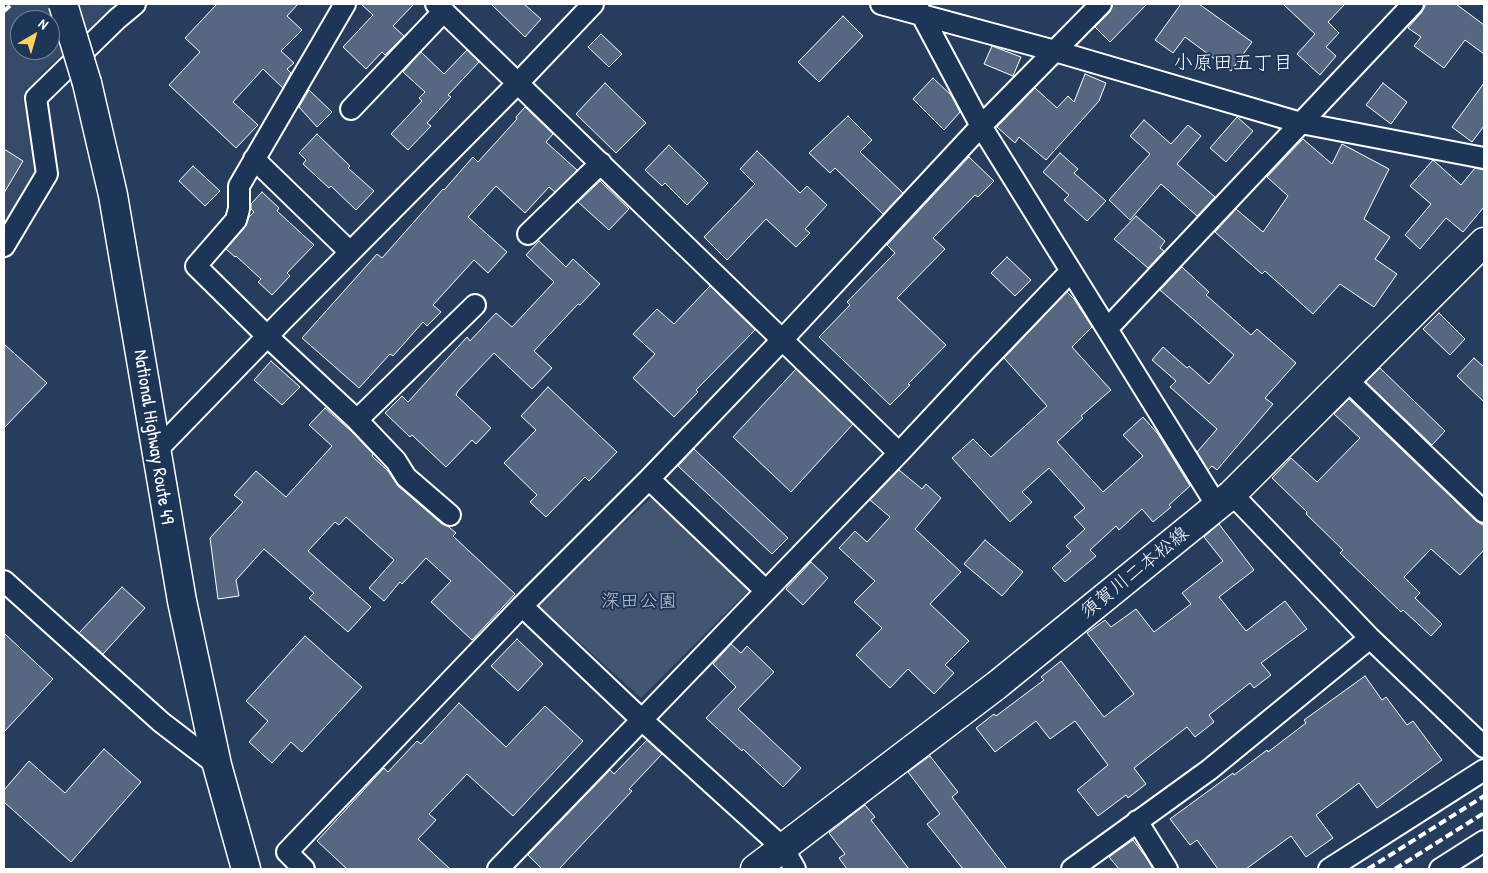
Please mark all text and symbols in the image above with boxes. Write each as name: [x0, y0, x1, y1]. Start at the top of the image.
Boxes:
north arrow: [10, 10, 60, 60]
text: N: [35, 14, 53, 33]
district label: 小原田五丁目: [1173, 52, 1293, 76]
street label: National Highway Route 49: [128, 348, 178, 526]
street label: 須賀川二本松線: [1076, 522, 1194, 624]
park label: 深田公園: [601, 591, 677, 613]

